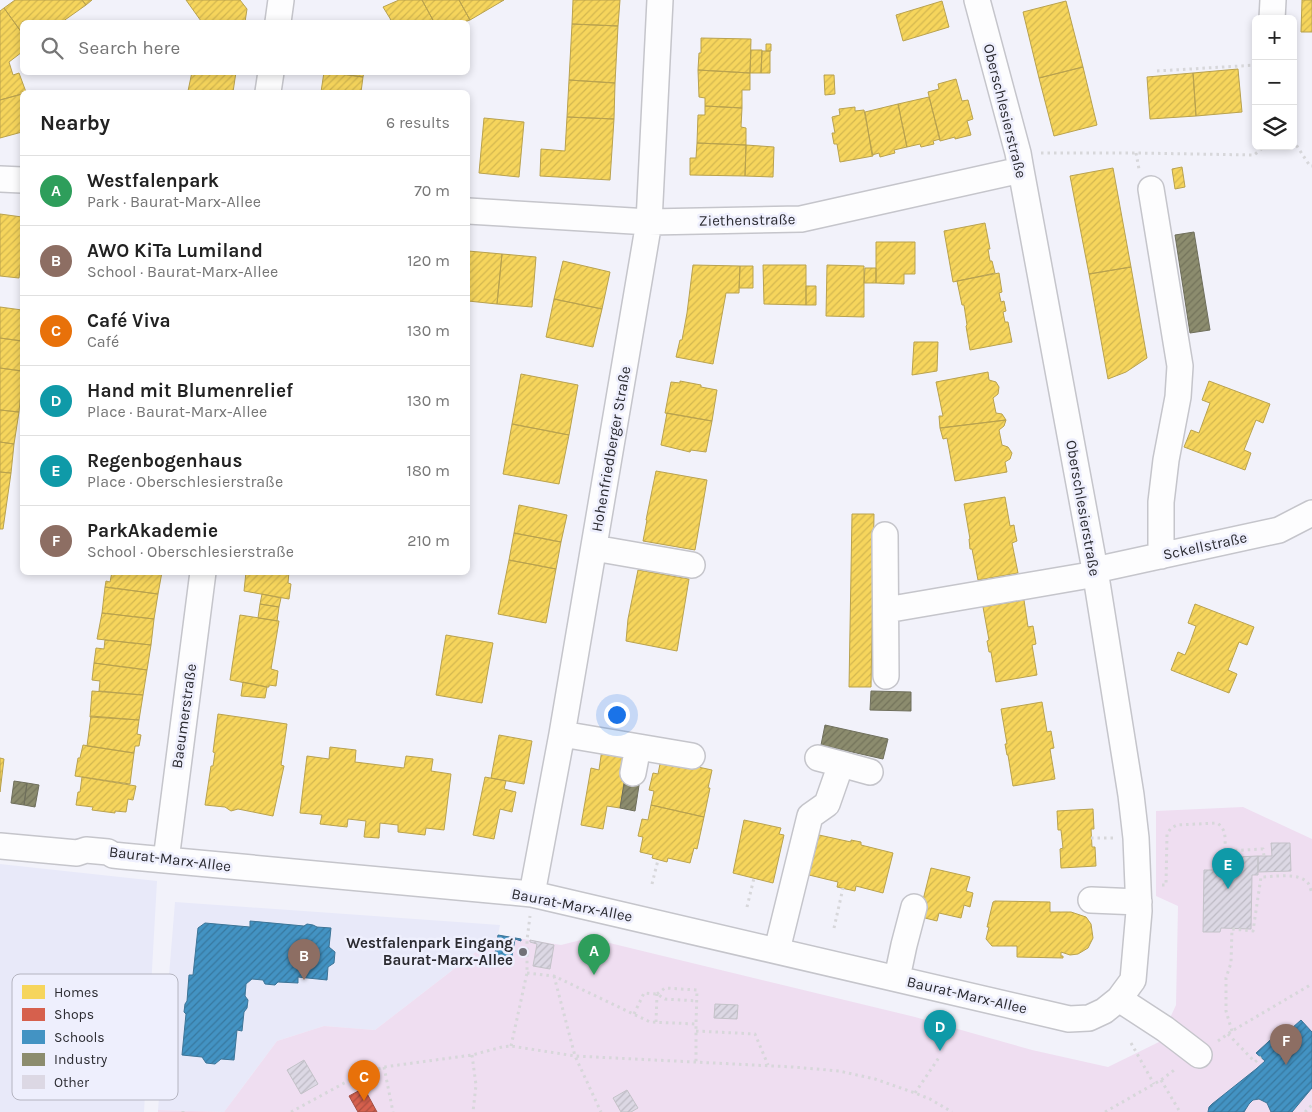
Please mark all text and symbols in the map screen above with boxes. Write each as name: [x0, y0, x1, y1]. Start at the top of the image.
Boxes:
map controls: [1252, 15, 1297, 150]
button: +: [1252, 15, 1297, 60]
search box: [20, 20, 470, 75]
icon: search: [38, 34, 66, 62]
text: Search here: [78, 37, 180, 59]
street label: Oberschlesierstraße: [980, 42, 1030, 180]
button: −: [1252, 60, 1297, 105]
button: layers: [1252, 105, 1297, 150]
text: Nearby: [40, 111, 110, 135]
text: 6 results: [386, 113, 450, 132]
text: Westfalenpark: [87, 170, 219, 192]
text: A: [51, 181, 61, 200]
text: 70 m: [414, 181, 450, 200]
text: Park · Baurat-Marx-Allee: [87, 192, 261, 211]
street label: Ziethenstraße: [699, 210, 795, 230]
text: AWO KiTa Lumiland: [87, 240, 263, 262]
text: B: [51, 251, 61, 270]
text: 120 m: [407, 251, 450, 270]
text: School · Baurat-Marx-Allee: [87, 262, 278, 281]
text: Café Viva: [87, 310, 171, 332]
text: C: [51, 321, 61, 340]
text: 130 m: [407, 321, 450, 340]
text: Café: [87, 332, 119, 351]
street label: Hohenfriedberger Straße: [588, 365, 634, 533]
text: Hand mit Blumenrelief: [87, 380, 293, 402]
text: D: [51, 391, 61, 410]
text: 130 m: [407, 391, 450, 410]
text: Place · Baurat-Marx-Allee: [87, 402, 267, 421]
street label: Oberschlesierstraße: [1062, 439, 1104, 577]
text: Regenbogenhaus: [87, 450, 243, 472]
text: E: [51, 461, 61, 480]
text: 180 m: [407, 461, 450, 480]
text: Place · Oberschlesierstraße: [87, 472, 283, 491]
text: ParkAkademie: [87, 520, 218, 542]
street label: Sckellstraße: [1161, 528, 1249, 564]
text: F: [52, 531, 60, 550]
text: 210 m: [407, 531, 450, 550]
text: School · Oberschlesierstraße: [87, 542, 294, 561]
street label: Baeumerstraße: [168, 662, 200, 770]
your location: [604, 702, 630, 728]
street label: Baurat-Marx-Allee: [108, 843, 232, 875]
pin: E: [1212, 848, 1244, 889]
street label: Baurat-Marx-Allee: [510, 884, 634, 926]
place label: Westfalenpark Eingang Baurat-Marx-Allee: [346, 934, 513, 969]
pin: A: [578, 934, 610, 975]
pin: B: [288, 939, 320, 980]
marker: Westfalenpark Eingang Baurat-Marx-Allee: [517, 946, 529, 958]
street label: Baurat-Marx-Allee: [905, 972, 1029, 1018]
legend: [12, 974, 178, 1100]
text: Homes: [54, 984, 99, 1001]
text: Shops: [54, 1006, 94, 1023]
pin: D: [924, 1010, 956, 1051]
pin: F: [1270, 1024, 1302, 1065]
text: Schools: [54, 1029, 105, 1046]
text: Industry: [54, 1051, 108, 1068]
pin: C: [348, 1060, 380, 1101]
text: Other: [54, 1074, 90, 1091]

